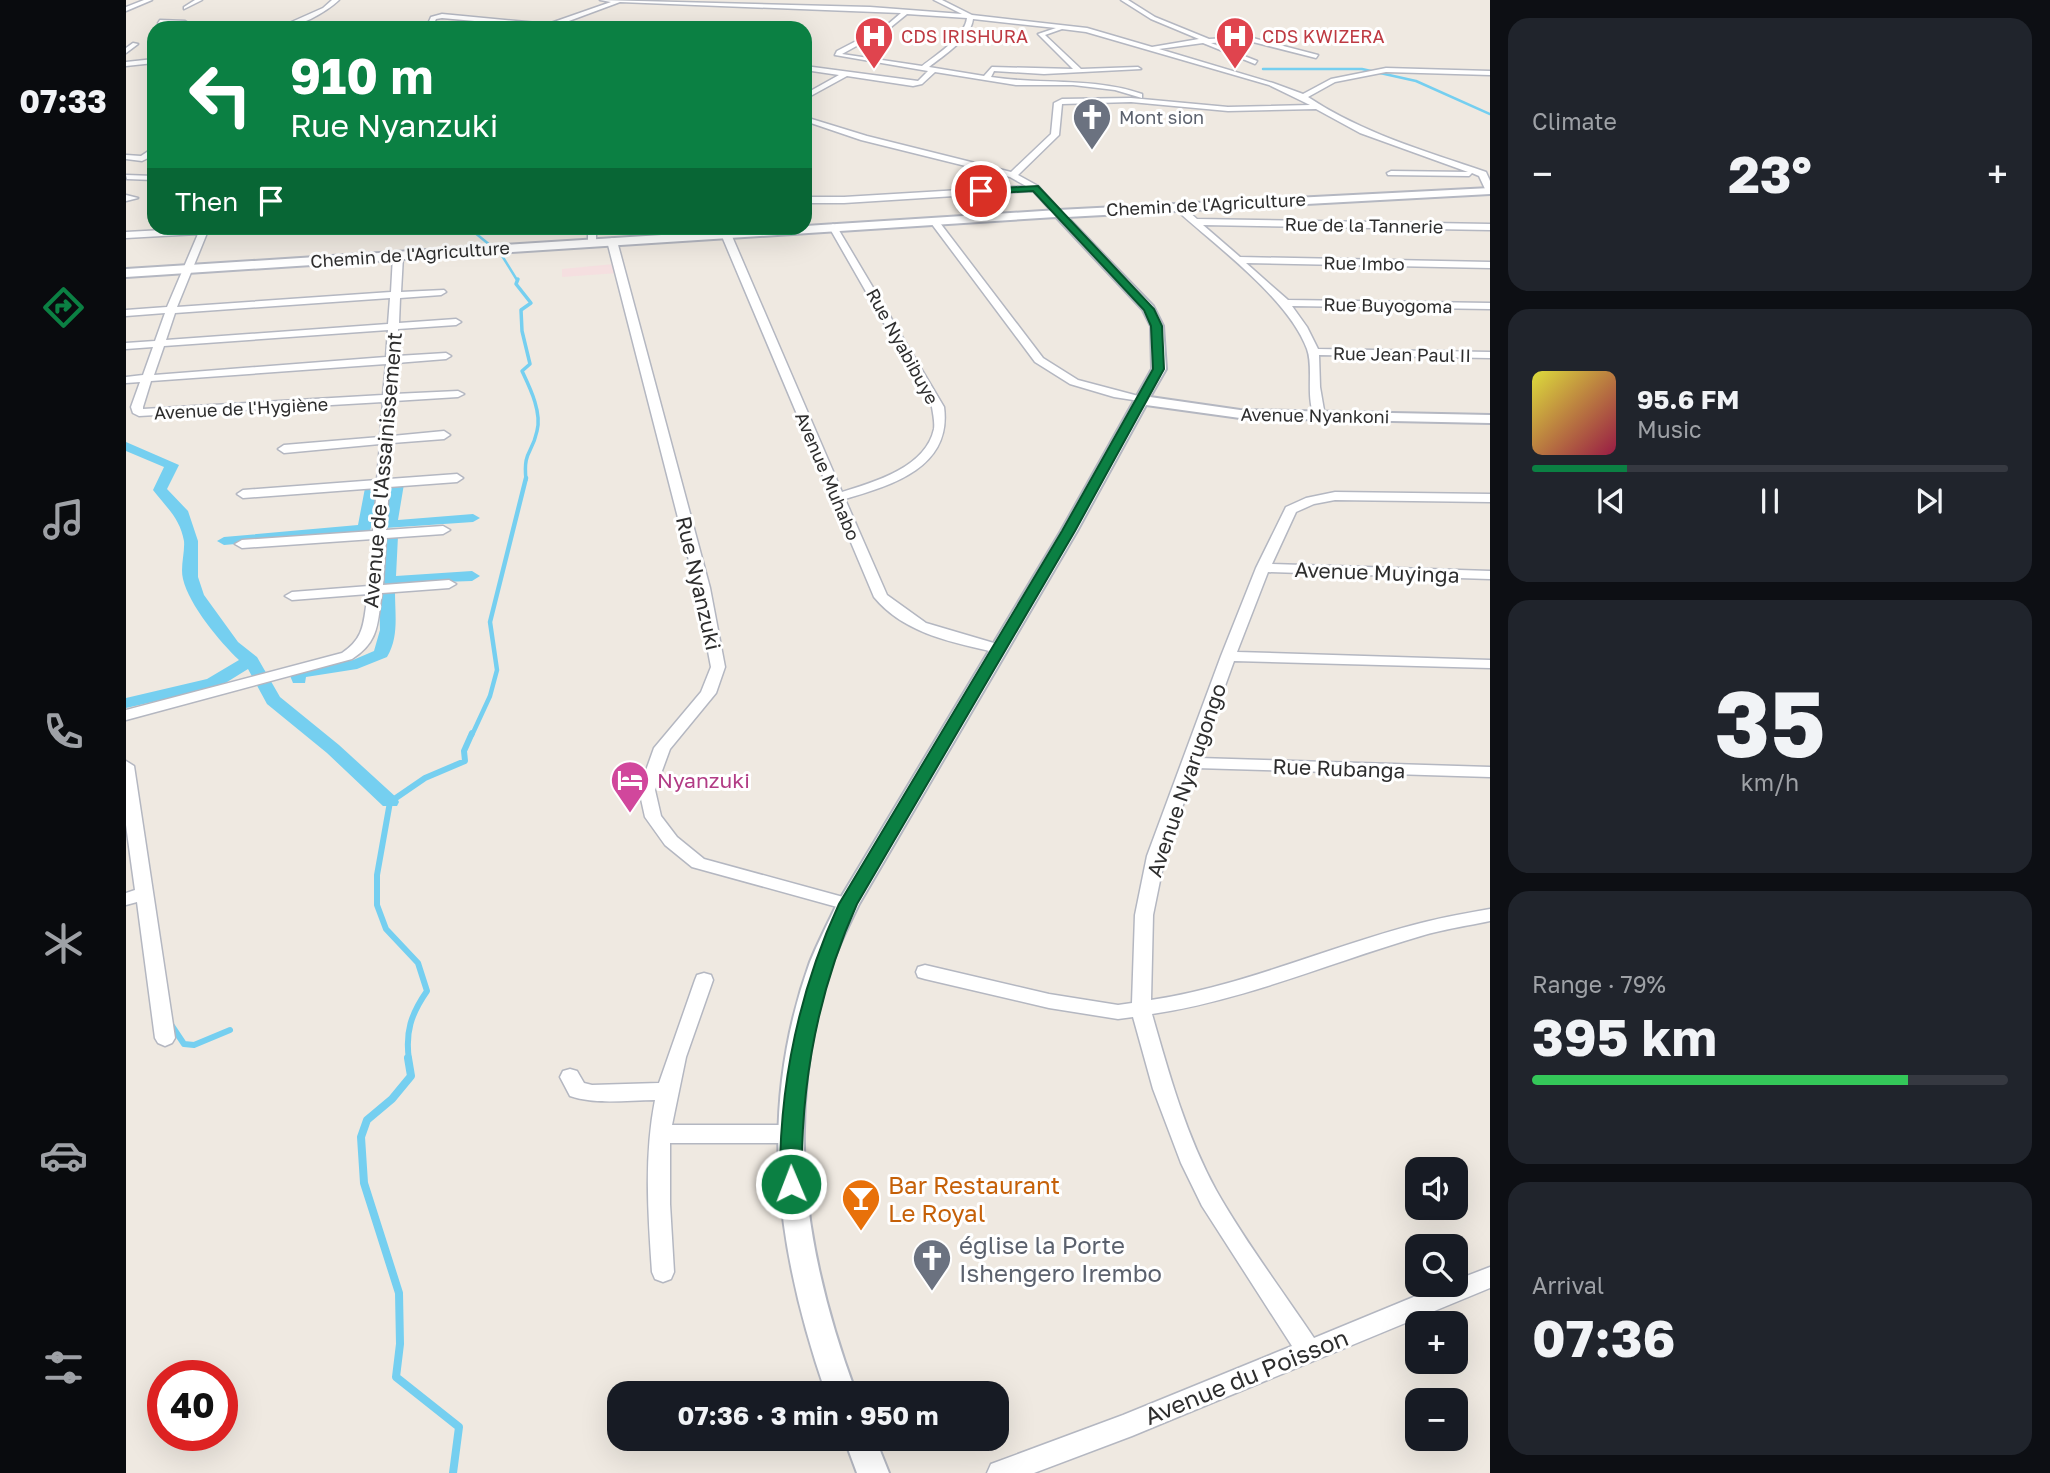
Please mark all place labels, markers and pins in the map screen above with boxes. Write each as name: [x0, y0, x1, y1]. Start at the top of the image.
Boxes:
hospital icon: CDS IRISHURA: [853, 15, 895, 70]
hospital icon: CDS KWIZERA: [1214, 15, 1256, 70]
place label: CDS IRISHURA: [901, 25, 1028, 47]
place label: CDS KWIZERA: [1262, 25, 1384, 47]
church icon: Mont sion: [1071, 96, 1113, 151]
place label: Mont sion: [1119, 106, 1204, 128]
pin: [951, 161, 1011, 221]
hotel icon: Nyanzuki: [609, 759, 651, 814]
place label: Nyanzuki: [657, 767, 750, 793]
place label: Bar Restaurant Le Royal: [888, 1170, 1060, 1227]
bar icon: Bar Restaurant Le Royal: [840, 1177, 882, 1232]
place label: église la Porte Ishengero Irembo: [959, 1230, 1162, 1287]
church icon: église la Porte Ishengero Irembo: [911, 1237, 953, 1292]

